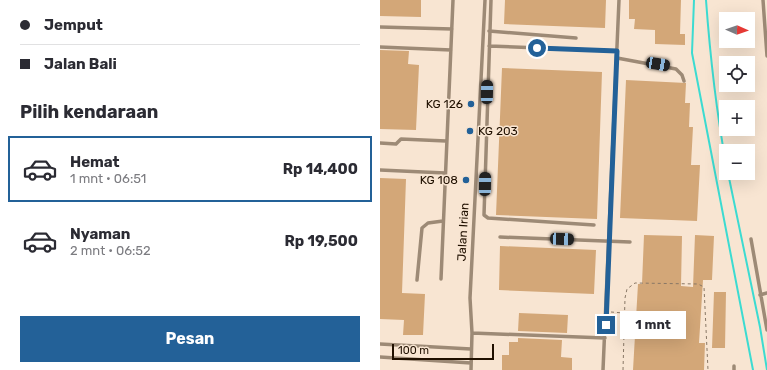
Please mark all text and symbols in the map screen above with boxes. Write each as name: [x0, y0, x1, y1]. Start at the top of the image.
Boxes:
north arrow: [719, 12, 755, 48]
map controls: [719, 12, 755, 180]
text: Jemput: [44, 16, 103, 34]
route start: [528, 39, 546, 57]
text: Jalan Bali: [44, 55, 117, 73]
car: [645, 56, 671, 72]
button: locate: [719, 56, 755, 92]
car: [481, 80, 493, 104]
place label: KG 126: [426, 97, 463, 111]
marker: KG 126: [466, 99, 476, 109]
button: +: [719, 100, 755, 136]
text: Pilih kendaraan: [20, 101, 158, 123]
place label: KG 203: [478, 124, 518, 138]
marker: KG 203: [465, 126, 475, 136]
button: −: [719, 144, 755, 180]
icon: car: [22, 151, 58, 187]
text: Hemat: [70, 153, 120, 171]
text: Rp 14,400: [283, 160, 358, 178]
text: 1 mnt · 06:51: [70, 171, 146, 186]
car: [479, 172, 491, 196]
place label: KG 108: [420, 173, 458, 187]
marker: KG 108: [461, 175, 471, 185]
street label: Jalan Irian: [454, 202, 472, 262]
icon: car: [22, 223, 58, 259]
text: Nyaman: [70, 225, 131, 243]
text: Rp 19,500: [284, 232, 358, 250]
car: [550, 233, 574, 245]
text: 2 mnt · 06:52: [70, 243, 151, 258]
callout: 1 mnt: [620, 311, 686, 339]
button: Pesan: [20, 316, 360, 362]
route end: [597, 316, 615, 334]
text: 1 mnt: [635, 317, 671, 332]
scale bar: [392, 342, 494, 361]
text: 100 m: [398, 344, 429, 357]

